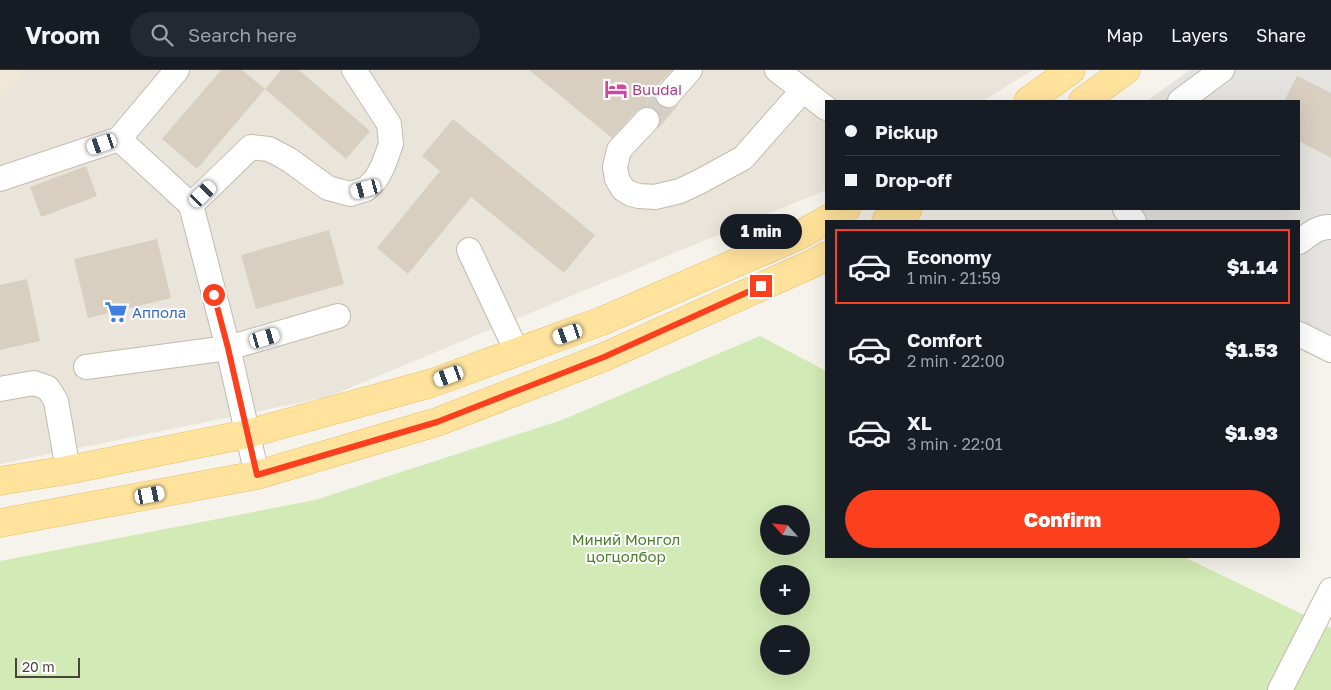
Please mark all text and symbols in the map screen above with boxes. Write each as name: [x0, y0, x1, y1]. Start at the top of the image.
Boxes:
search box: [130, 12, 480, 57]
text: Vroom: [25, 20, 100, 49]
icon: search: [148, 21, 176, 49]
text: Search here: [188, 23, 297, 46]
text: Map: [1106, 24, 1143, 46]
text: Layers: [1171, 24, 1228, 46]
text: Share: [1256, 24, 1306, 46]
hotel icon: Buudai: [603, 76, 629, 102]
place label: Buudai: [632, 80, 682, 98]
text: Pickup: [875, 120, 938, 143]
car: [85, 132, 118, 156]
text: Drop-off: [875, 168, 952, 191]
car: [186, 178, 219, 210]
car: [349, 178, 382, 200]
callout: 1 min: [720, 214, 802, 248]
text: 1 min: [741, 221, 781, 241]
icon: car: [847, 244, 892, 289]
text: Economy: [907, 245, 992, 268]
text: $1.14: [1227, 255, 1278, 278]
text: 1 min · 21:59: [907, 268, 1001, 288]
route end: [750, 275, 772, 297]
route start: [203, 284, 225, 306]
supermarket icon: Аппола: [103, 299, 129, 325]
place label: Аппола: [132, 303, 186, 321]
car: [551, 322, 584, 346]
car: [248, 327, 281, 349]
icon: car: [847, 327, 892, 372]
text: Comfort: [907, 328, 982, 351]
text: $1.53: [1225, 338, 1278, 361]
text: 2 min · 22:00: [907, 351, 1005, 371]
car: [432, 364, 465, 388]
icon: car: [847, 410, 892, 455]
text: XL: [907, 411, 932, 434]
text: $1.93: [1225, 421, 1278, 444]
text: 3 min · 22:01: [907, 434, 1003, 454]
car: [133, 485, 166, 505]
button: Confirm: [845, 490, 1280, 548]
north arrow: [760, 505, 810, 555]
map controls: [760, 505, 810, 675]
park label: Миний Монгол цогцолбор: [572, 530, 680, 565]
button: +: [760, 565, 810, 615]
button: −: [760, 625, 810, 675]
scale bar: [15, 655, 80, 678]
text: 20 m: [22, 658, 55, 675]

